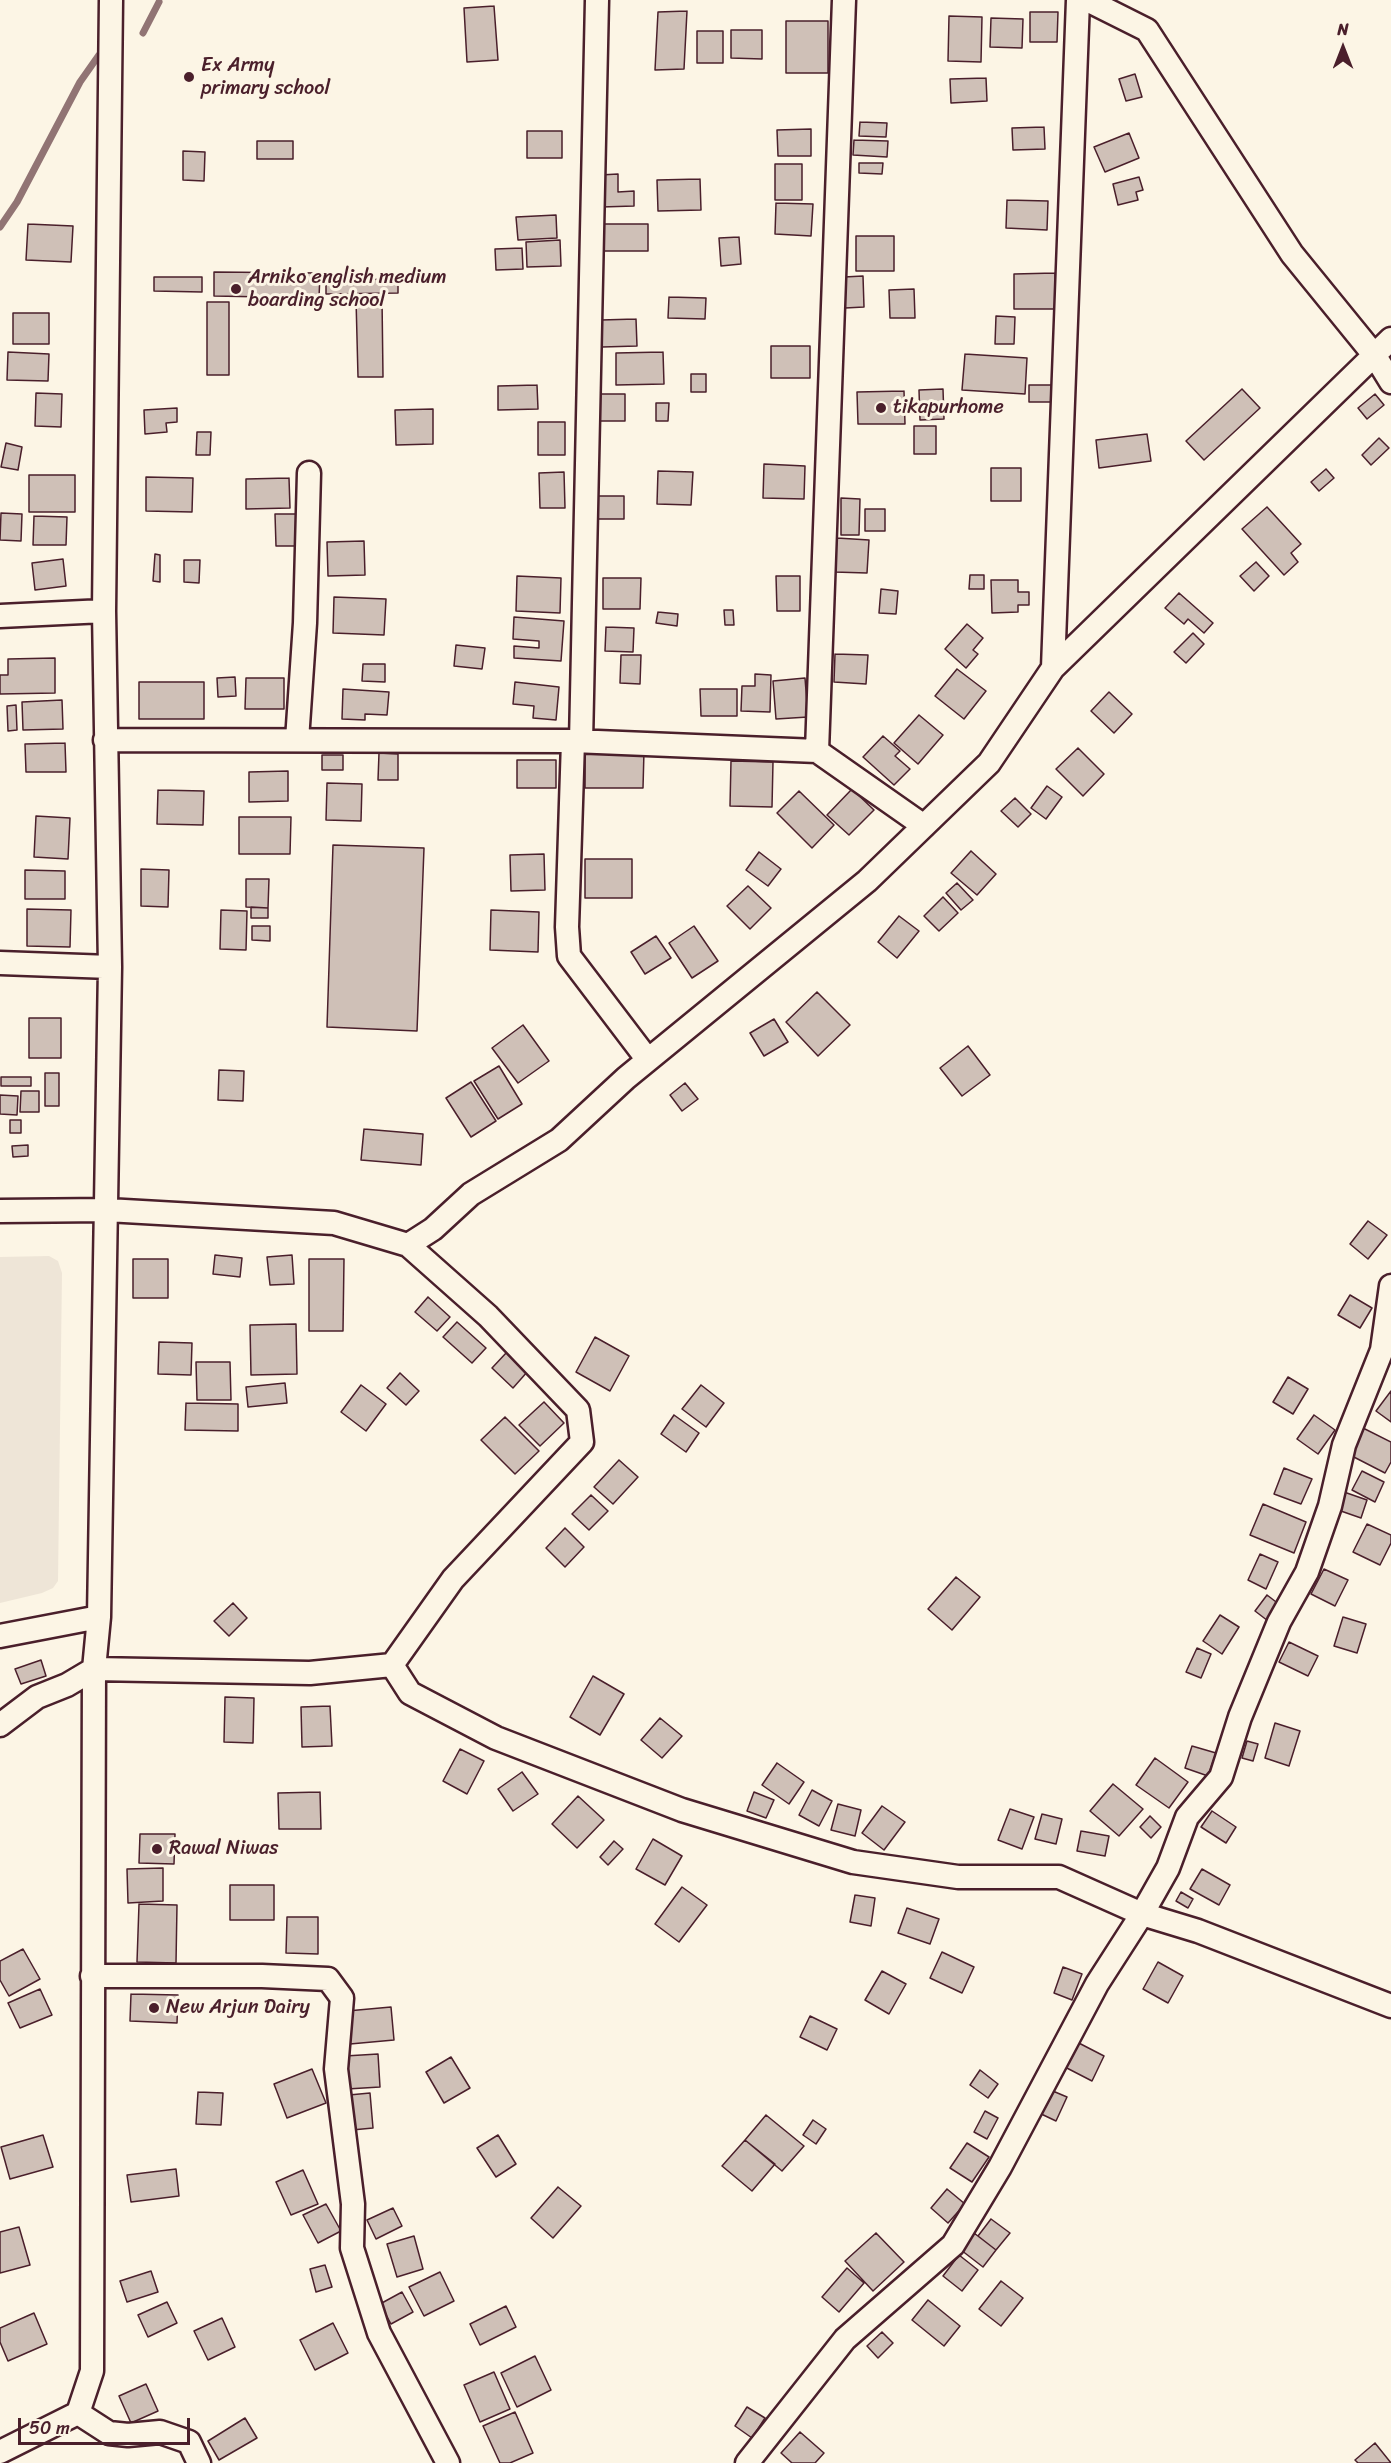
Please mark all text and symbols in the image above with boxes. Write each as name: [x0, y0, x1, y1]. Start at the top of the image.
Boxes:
text: N: [1337, 15, 1349, 44]
north arrow: [1313, 18, 1373, 78]
place label: Ex Army primary school: [201, 54, 330, 101]
marker: Ex Army primary school: [182, 70, 196, 84]
place label: Arniko english medium boarding school: [248, 266, 447, 313]
marker: Arniko english medium boarding school: [229, 282, 243, 296]
place label: tikapurhome: [893, 396, 1004, 420]
marker: tikapurhome: [874, 401, 888, 415]
place label: Rawal Niwas: [169, 1837, 278, 1861]
marker: Rawal Niwas: [150, 1842, 164, 1856]
place label: New Arjun Dairy: [166, 1996, 310, 2020]
marker: New Arjun Dairy: [147, 2001, 161, 2015]
scale bar: [21, 2406, 194, 2444]
text: 50 m: [29, 2412, 70, 2444]

